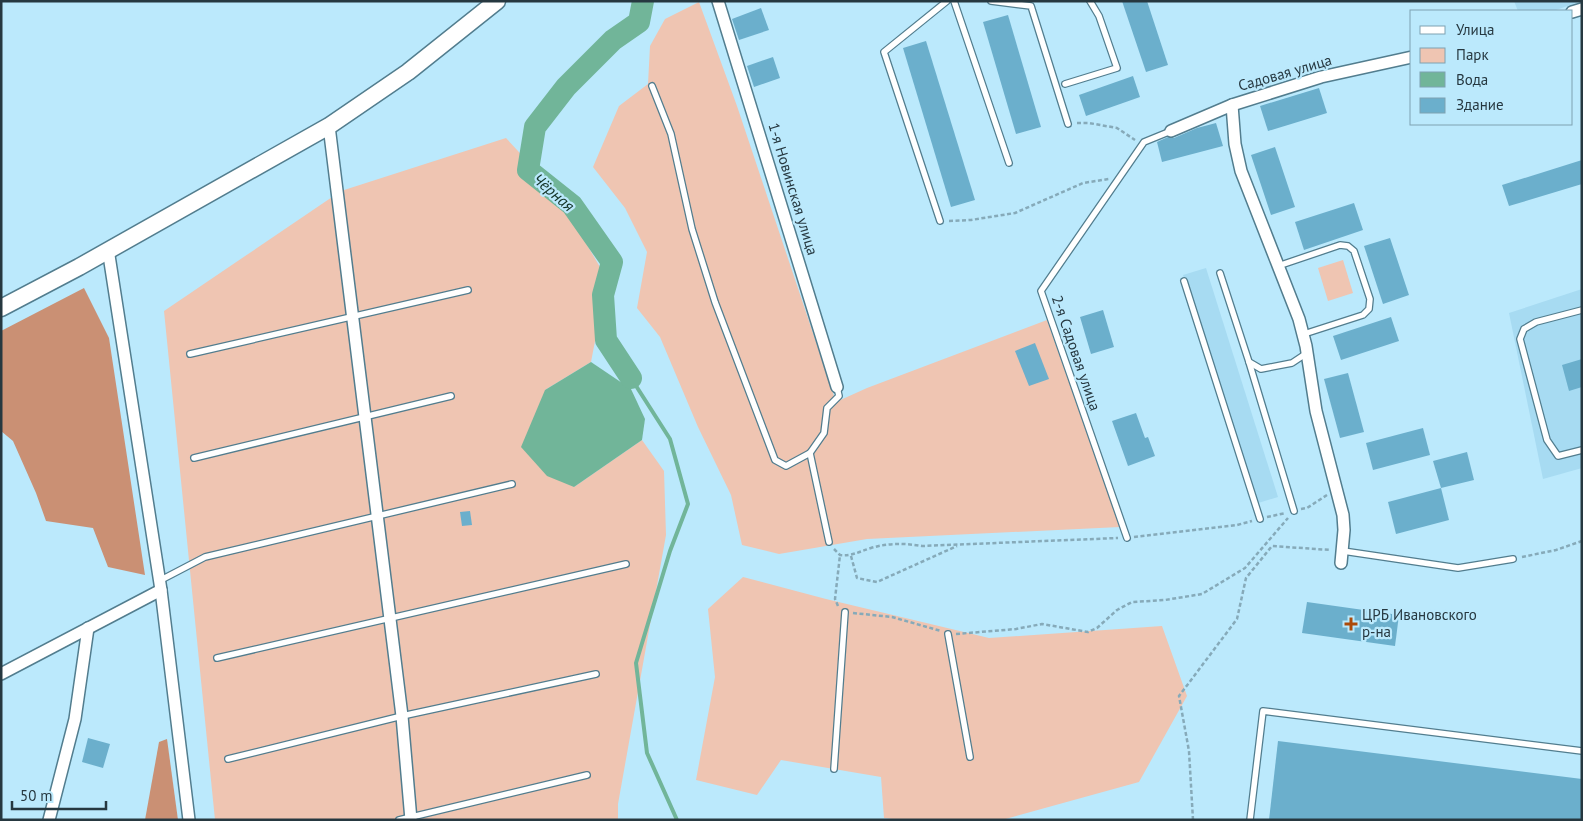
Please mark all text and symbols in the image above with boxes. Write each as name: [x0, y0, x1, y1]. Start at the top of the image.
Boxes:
legend: [1410, 10, 1573, 125]
text: Улица: [1456, 20, 1494, 39]
text: Парк: [1456, 45, 1489, 64]
street label: Садовая улица: [1236, 50, 1334, 95]
text: Вода: [1456, 70, 1488, 89]
text: Здание: [1456, 95, 1504, 114]
street label: 1-я Новинская улица: [764, 120, 823, 257]
water label: Чёрная: [529, 169, 579, 216]
street label: 2-я Садовая улица: [1048, 292, 1105, 413]
place label: ЦРБ Ивановского р-на: [1362, 605, 1477, 641]
marker: ЦРБ Ивановского р-на: [1344, 617, 1358, 631]
scale bar: [12, 778, 106, 810]
text: 50 m: [20, 786, 53, 805]

